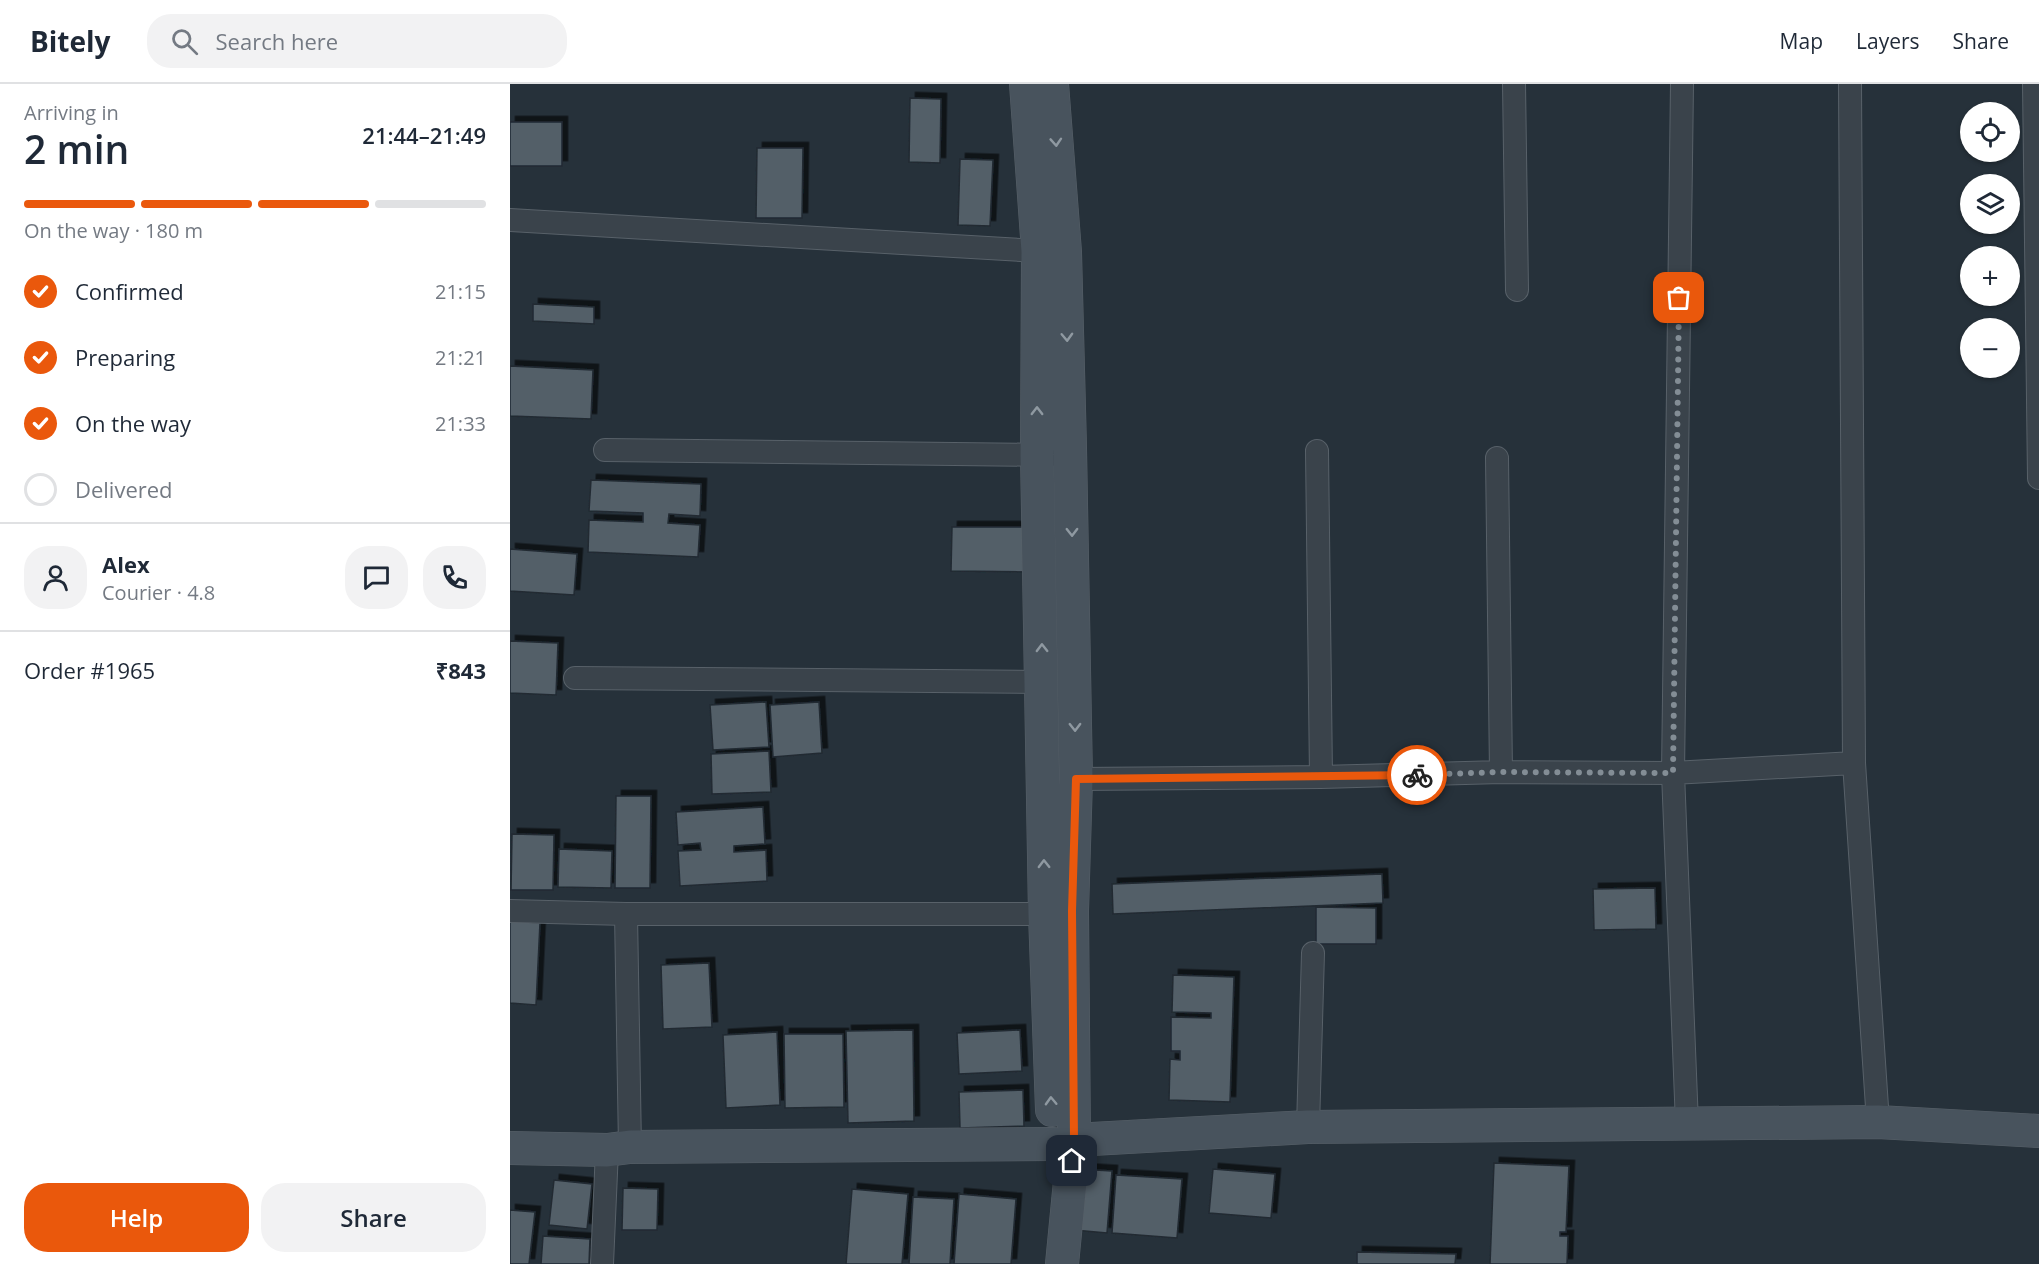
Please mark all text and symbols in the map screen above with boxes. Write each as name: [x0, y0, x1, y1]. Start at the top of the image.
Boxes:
search box: [147, 14, 567, 68]
text: Bitely: [30, 22, 111, 60]
icon: search: [168, 25, 201, 58]
text: Search here: [216, 26, 338, 56]
text: Map: [1780, 27, 1823, 55]
text: Layers: [1856, 27, 1920, 55]
text: Share: [1953, 27, 2009, 55]
text: Arriving in: [24, 99, 119, 126]
map controls: [1960, 102, 2020, 378]
button: locate: [1960, 102, 2020, 162]
text: 21:44–21:49: [362, 120, 486, 150]
text: 2 min: [24, 122, 129, 175]
one-way arrow: [1050, 138, 1063, 147]
button: layers: [1960, 174, 2020, 234]
text: On the way · 180 m: [24, 217, 203, 244]
button: +: [1960, 246, 2020, 306]
pin: [1653, 272, 1704, 323]
icon: check: [24, 275, 57, 308]
text: Confirmed: [75, 276, 184, 306]
text: 21:15: [435, 278, 486, 305]
icon: bag: [1662, 281, 1695, 314]
button: −: [1960, 318, 2020, 378]
one-way arrow: [1061, 332, 1074, 341]
icon: check: [24, 341, 57, 374]
text: Preparing: [75, 342, 175, 372]
text: 21:21: [435, 344, 486, 371]
icon: check: [24, 407, 57, 440]
one-way arrow: [1031, 407, 1044, 416]
text: On the way: [75, 408, 191, 438]
text: 21:33: [435, 410, 486, 437]
text: Delivered: [75, 474, 173, 504]
one-way arrow: [1065, 527, 1078, 536]
button: person: [24, 546, 87, 609]
button: chat: [345, 546, 408, 609]
button: phone: [423, 546, 486, 609]
text: Alex: [102, 549, 150, 579]
text: Courier · 4.8: [102, 579, 215, 606]
one-way arrow: [1036, 644, 1048, 653]
text: Order #1965: [24, 655, 155, 685]
text: ₹843: [436, 655, 486, 685]
one-way arrow: [1068, 722, 1081, 731]
courier: [1387, 745, 1447, 805]
icon: bike: [1401, 759, 1434, 792]
one-way arrow: [1038, 860, 1050, 869]
one-way arrow: [1045, 1097, 1058, 1106]
pin: [1046, 1135, 1097, 1186]
icon: home: [1055, 1144, 1088, 1177]
button: Help: [24, 1183, 249, 1252]
button: Share: [261, 1183, 486, 1252]

